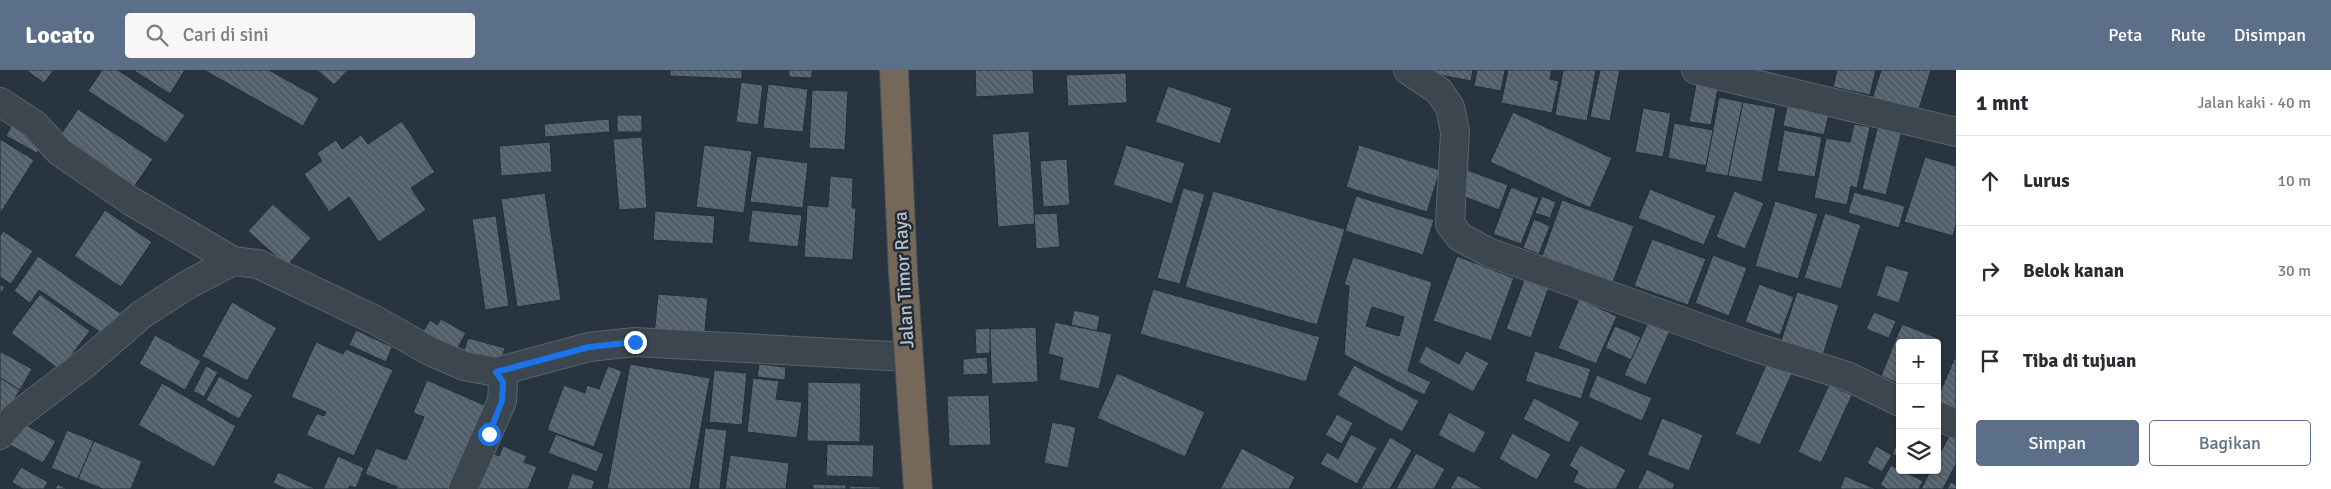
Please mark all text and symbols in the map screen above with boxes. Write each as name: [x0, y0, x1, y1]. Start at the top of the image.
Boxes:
search box: [125, 13, 475, 58]
text: Locato: [25, 20, 95, 50]
icon: search: [143, 21, 171, 49]
text: Cari di sini: [183, 23, 269, 47]
text: Peta: [2108, 24, 2142, 46]
text: Rute: [2170, 24, 2206, 46]
text: Disimpan: [2234, 24, 2306, 46]
text: 1 mnt: [1976, 90, 2028, 116]
text: Jalan kaki · 40 m: [2197, 93, 2311, 113]
icon: ahead: [1976, 167, 2004, 195]
text: Lurus: [2023, 169, 2070, 193]
text: 10 m: [2277, 171, 2311, 191]
street label: Jalan Timor Raya: [888, 211, 920, 349]
icon: right: [1976, 257, 2004, 285]
text: Belok kanan: [2023, 259, 2124, 283]
text: 30 m: [2277, 261, 2311, 281]
route end: [624, 331, 647, 354]
map controls: [1896, 339, 1941, 474]
button: +: [1896, 339, 1941, 384]
icon: arrive: [1976, 347, 2004, 375]
text: Tiba di tujuan: [2023, 349, 2136, 373]
button: −: [1896, 384, 1941, 429]
button: Simpan: [1976, 420, 2139, 466]
button: Bagikan: [2149, 420, 2311, 466]
route start: [478, 423, 501, 446]
button: layers: [1896, 429, 1941, 474]

